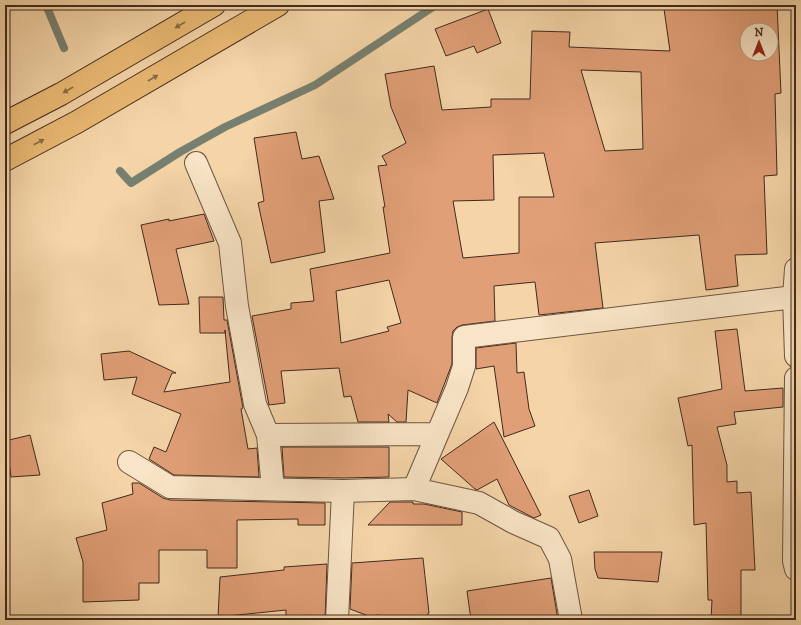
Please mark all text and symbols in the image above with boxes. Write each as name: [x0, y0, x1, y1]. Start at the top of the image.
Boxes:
one-way arrow: [174, 21, 186, 28]
north arrow: [739, 22, 779, 62]
text: N: [754, 26, 764, 40]
one-way arrow: [147, 75, 159, 82]
one-way arrow: [62, 86, 74, 93]
one-way arrow: [34, 139, 45, 145]

